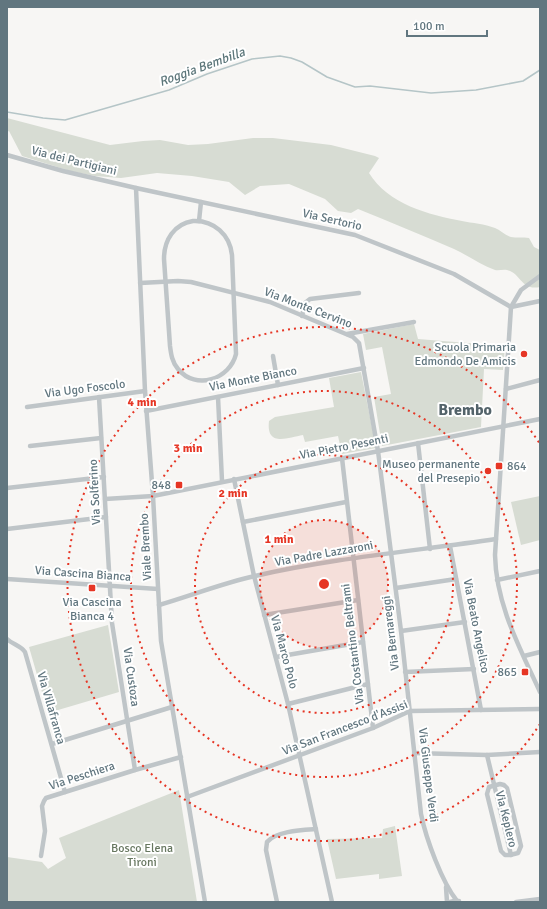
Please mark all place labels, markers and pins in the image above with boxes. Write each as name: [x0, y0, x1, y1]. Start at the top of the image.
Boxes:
place label: Scuola Primaria Edmondo De Amicis: [415, 340, 516, 369]
marker: Scuola Primaria Edmondo De Amicis: [519, 349, 529, 359]
place label: Museo permanente del Presepio: [382, 457, 480, 486]
place label: 864: [507, 459, 527, 474]
marker: 864: [494, 461, 504, 471]
marker: Museo permanente del Presepio: [483, 466, 493, 476]
place label: 848: [152, 478, 171, 493]
marker: 848: [174, 480, 184, 490]
centre of rings: [317, 577, 331, 591]
marker: Via Cascina Bianca 4: [87, 583, 97, 593]
place label: Via Cascina Bianca 4: [62, 595, 122, 624]
place label: 865: [498, 665, 517, 680]
marker: 865: [520, 667, 530, 677]

